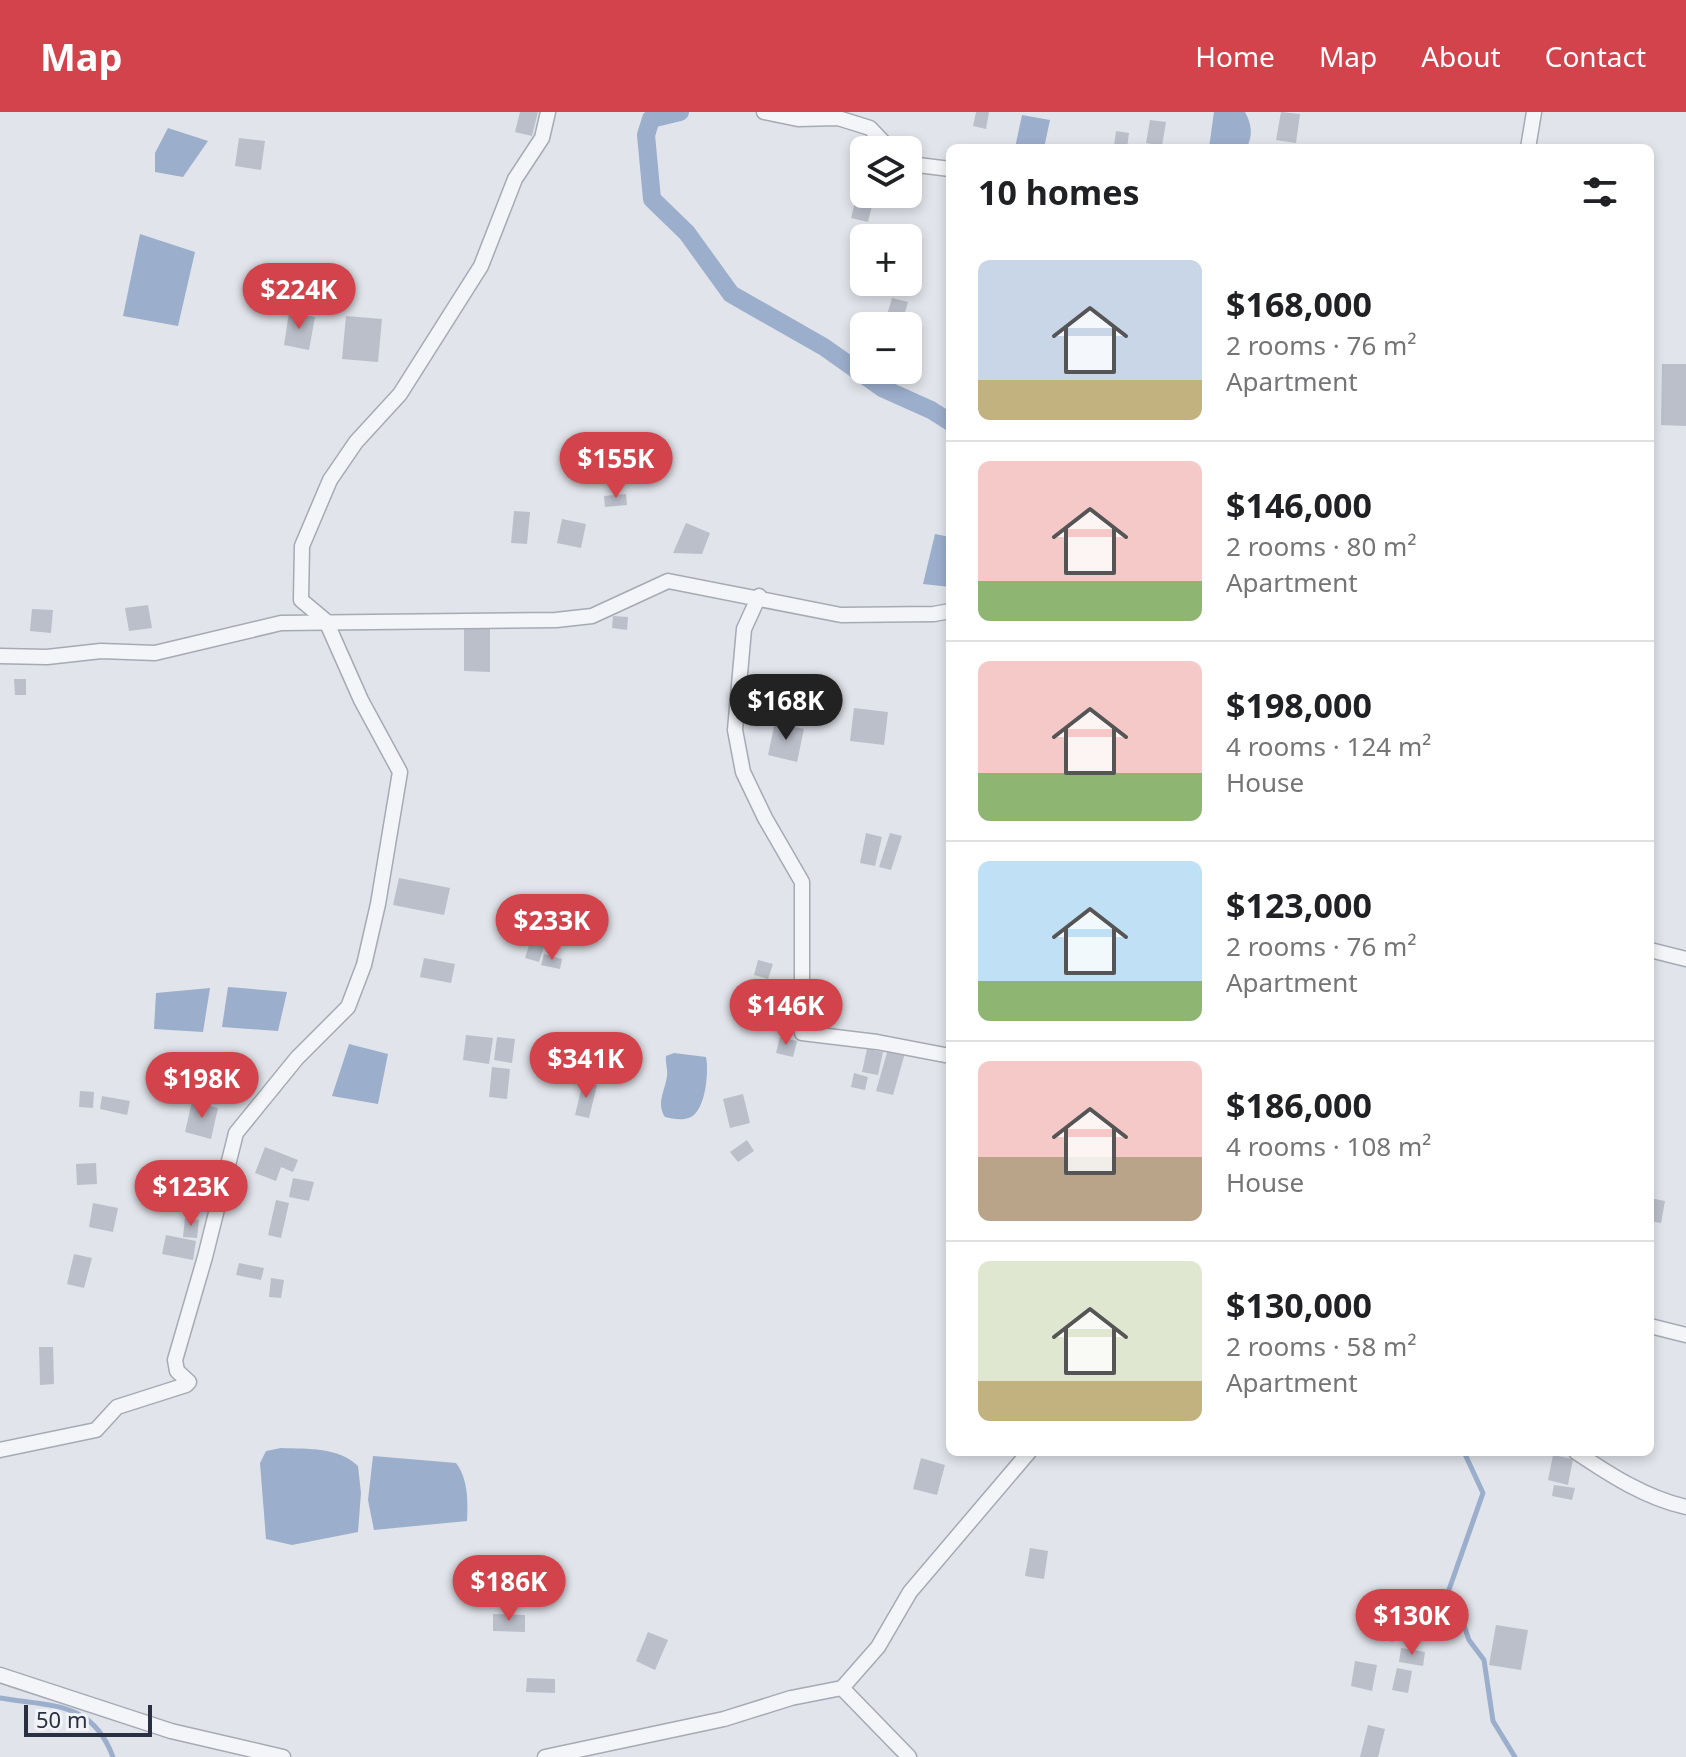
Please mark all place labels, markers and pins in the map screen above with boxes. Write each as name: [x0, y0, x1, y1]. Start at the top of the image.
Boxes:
pin: $224K: [243, 263, 355, 331]
pin: $155K: [560, 432, 672, 500]
pin: $168K: [730, 674, 842, 742]
pin: $233K: [496, 894, 608, 962]
pin: $146K: [730, 979, 842, 1047]
pin: $341K: [530, 1032, 642, 1100]
pin: $198K: [146, 1052, 258, 1120]
pin: $123K: [135, 1160, 247, 1228]
pin: $186K: [453, 1555, 565, 1623]
pin: $130K: [1356, 1589, 1468, 1657]

